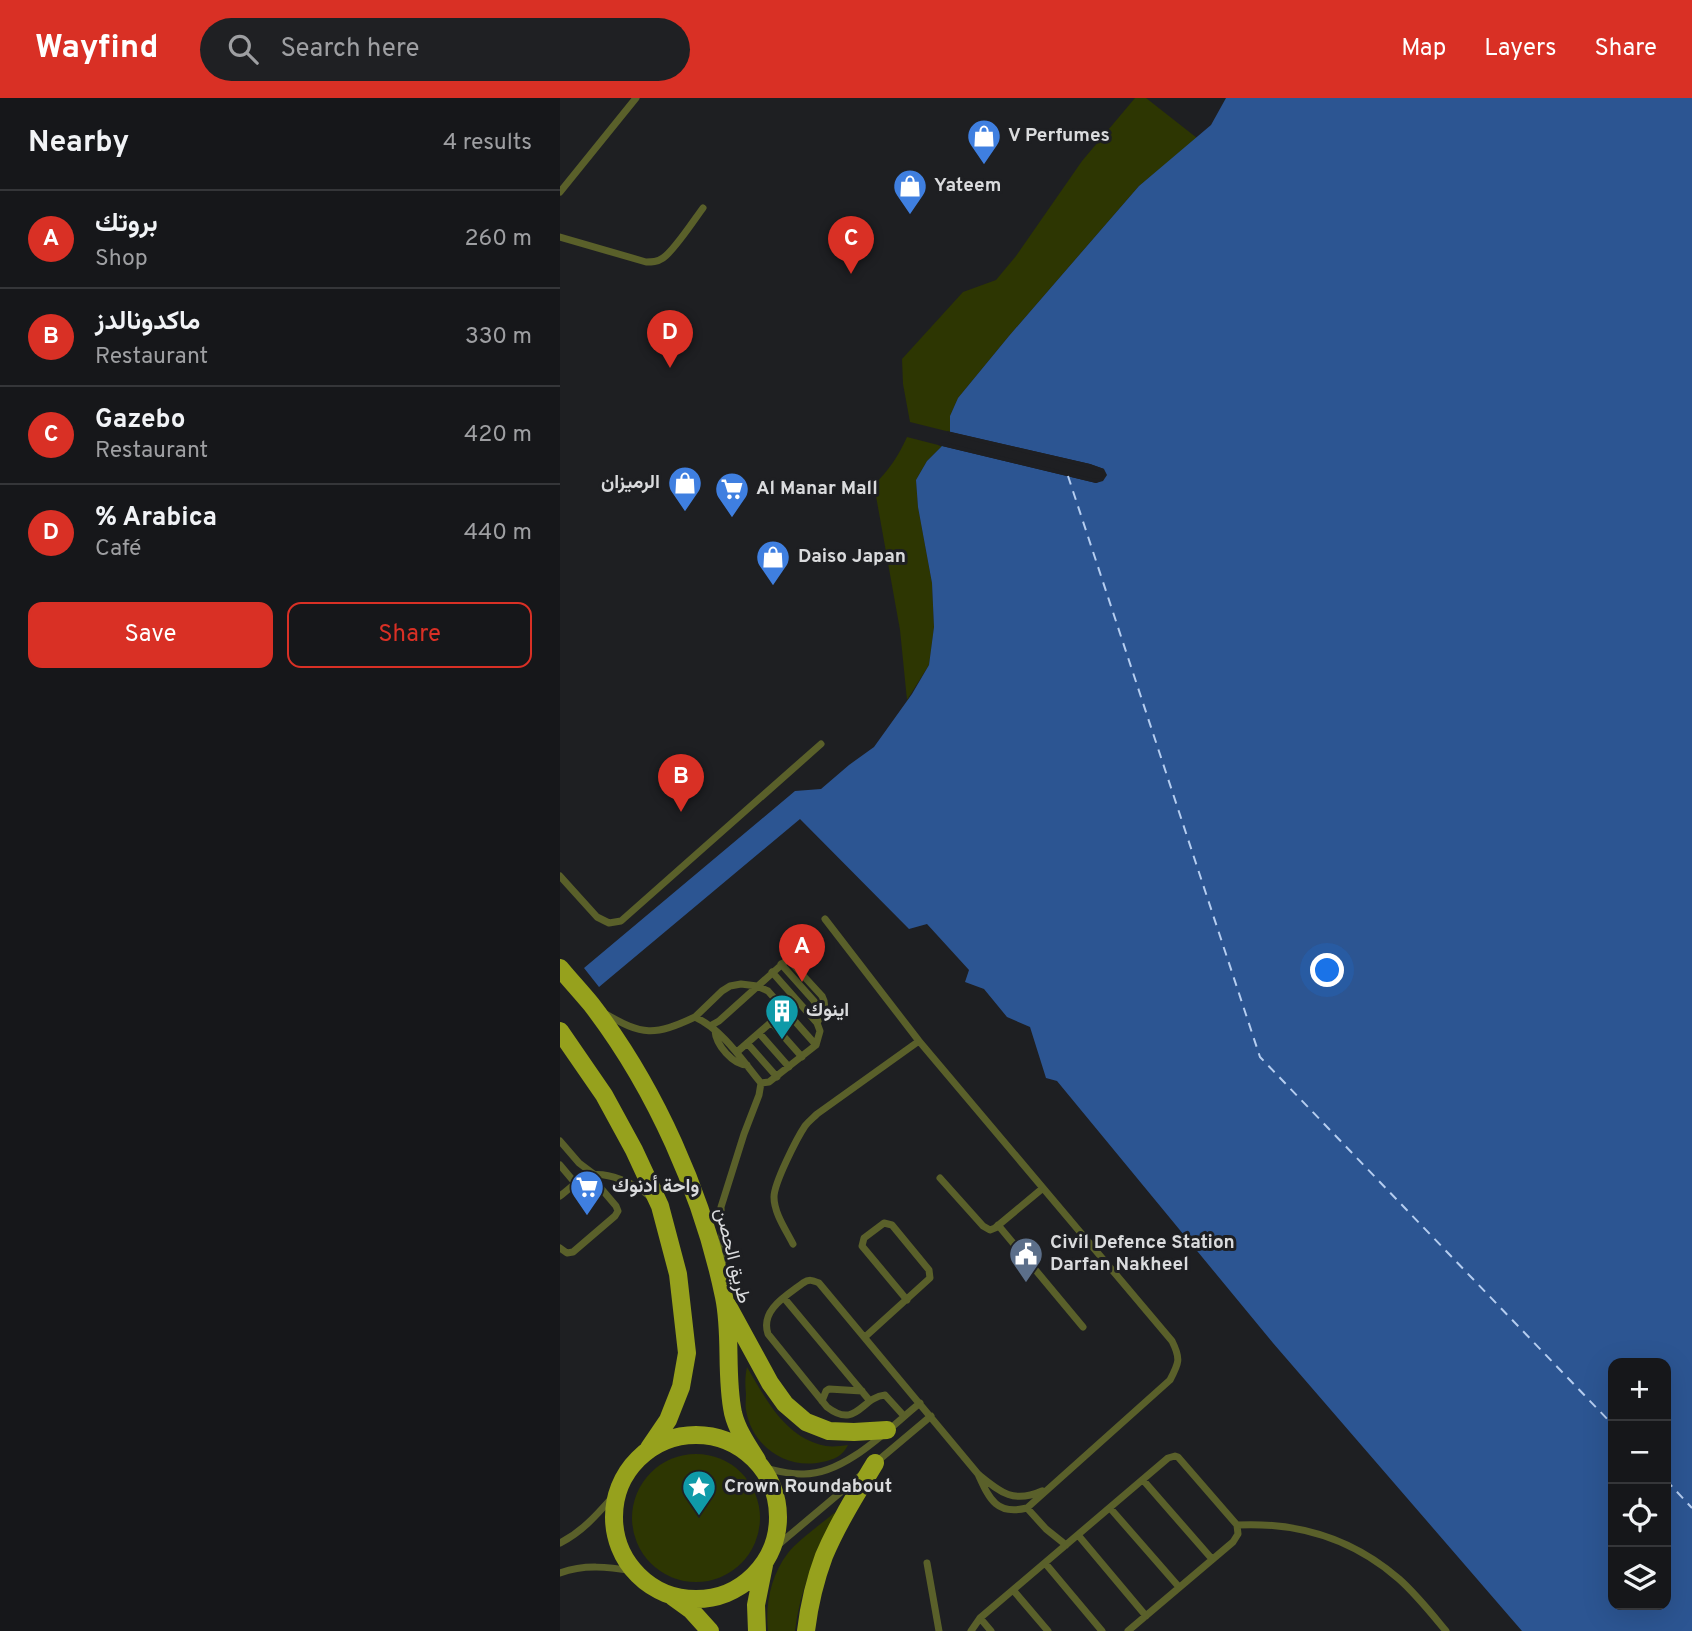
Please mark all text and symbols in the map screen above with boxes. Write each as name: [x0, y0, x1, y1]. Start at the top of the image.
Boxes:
search box: [200, 18, 690, 81]
text: Wayfind: [35, 28, 158, 70]
icon: search: [224, 30, 262, 68]
text: Search here: [280, 33, 419, 66]
text: Map: [1401, 34, 1446, 64]
text: Layers: [1484, 34, 1556, 64]
text: Share: [1594, 34, 1657, 64]
shop icon: V Perfumes: [965, 117, 1003, 166]
place label: V Perfumes: [1008, 124, 1110, 148]
text: Nearby: [28, 125, 129, 162]
text: 4 results: [443, 129, 532, 158]
shop icon: Yateem: [891, 167, 929, 216]
place label: Yateem: [934, 174, 1001, 198]
text: بروتك: [95, 208, 158, 241]
pin: C: [828, 216, 874, 274]
text: A: [43, 225, 59, 254]
text: 260 m: [465, 225, 532, 254]
text: Shop: [95, 245, 148, 274]
text: ماكدونالدز: [95, 306, 200, 339]
pin: D: [647, 310, 693, 368]
text: B: [43, 323, 59, 352]
text: 330 m: [465, 323, 532, 352]
text: Restaurant: [95, 343, 208, 372]
text: Gazebo: [95, 404, 185, 437]
text: C: [44, 421, 58, 450]
text: 420 m: [464, 421, 532, 450]
text: Restaurant: [95, 437, 208, 466]
shop icon: الرميزان: [666, 464, 704, 513]
supermarket icon: Al Manar Mall: [713, 470, 751, 519]
place label: الرميزان: [601, 471, 660, 495]
place label: Al Manar Mall: [756, 477, 878, 501]
text: % Arabica: [95, 502, 217, 535]
text: D: [43, 519, 59, 548]
text: 440 m: [464, 519, 532, 548]
text: Café: [95, 535, 141, 564]
shop icon: Daiso Japan: [754, 538, 792, 587]
place label: Daiso Japan: [798, 545, 906, 569]
button: Save: [28, 602, 273, 668]
button: Share: [287, 602, 532, 668]
pin: B: [658, 754, 704, 812]
pin: A: [779, 924, 825, 982]
your location: [1310, 953, 1344, 987]
building icon: اينوك: [763, 992, 801, 1041]
place label: اينوك: [806, 999, 849, 1023]
supermarket icon: واحة أدنوك: [568, 1168, 606, 1217]
place label: واحة أدنوك: [612, 1175, 699, 1199]
street label: طريق الحصن: [709, 1206, 755, 1306]
place label: Civil Defence Station Darfan Nakheel: [1050, 1231, 1235, 1277]
public building icon: Civil Defence Station Darfan Nakheel: [1007, 1235, 1045, 1284]
map controls: [1608, 1358, 1671, 1610]
button: +: [1608, 1358, 1671, 1421]
button: −: [1608, 1421, 1671, 1484]
place icon: Crown Roundabout: [680, 1468, 718, 1517]
place label: Crown Roundabout: [724, 1475, 892, 1499]
button: locate: [1608, 1484, 1671, 1547]
button: layers: [1608, 1547, 1671, 1610]

